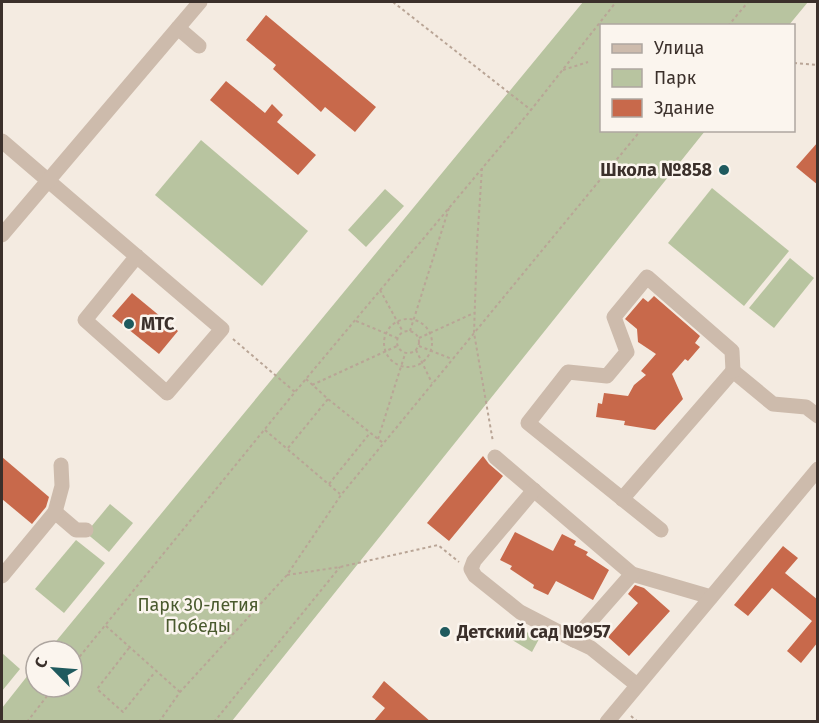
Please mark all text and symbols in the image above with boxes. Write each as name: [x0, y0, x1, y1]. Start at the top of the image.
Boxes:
legend: [600, 24, 795, 132]
text: Улица: [654, 37, 704, 59]
text: Парк: [654, 67, 697, 89]
text: Здание: [654, 97, 715, 119]
place label: Школа №858: [600, 159, 712, 181]
marker: Школа №858: [717, 163, 731, 177]
place label: МТС: [141, 313, 175, 335]
marker: МТС: [122, 317, 136, 331]
park label: Парк 30-летия Победы: [137, 594, 259, 637]
place label: Детский сад №957: [456, 621, 611, 643]
marker: Детский сад №957: [438, 625, 452, 639]
north arrow: [24, 639, 84, 699]
text: С: [30, 654, 52, 671]

